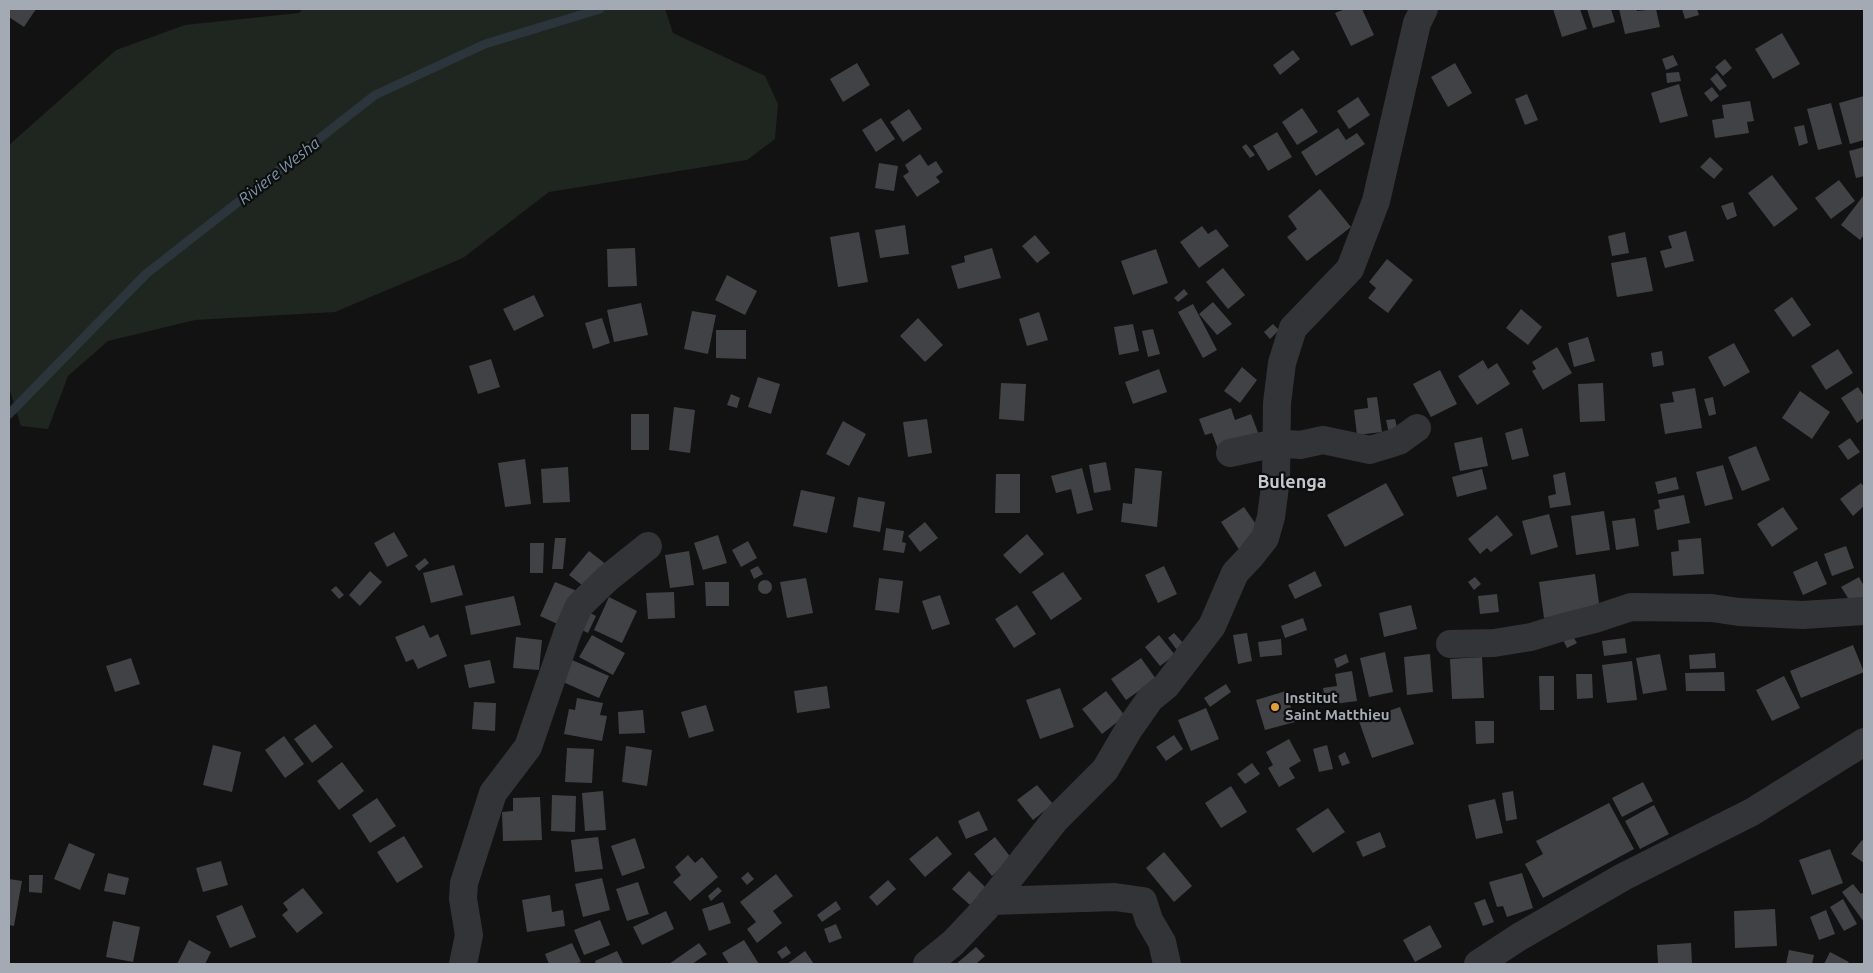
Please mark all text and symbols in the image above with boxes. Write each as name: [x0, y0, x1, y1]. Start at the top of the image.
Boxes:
water label: Riviere Wesha: [235, 133, 323, 209]
district label: Bulenga: [1257, 471, 1327, 493]
place label: Institut Saint Matthieu: [1285, 689, 1390, 724]
marker: Institut Saint Matthieu: [1269, 701, 1281, 713]

